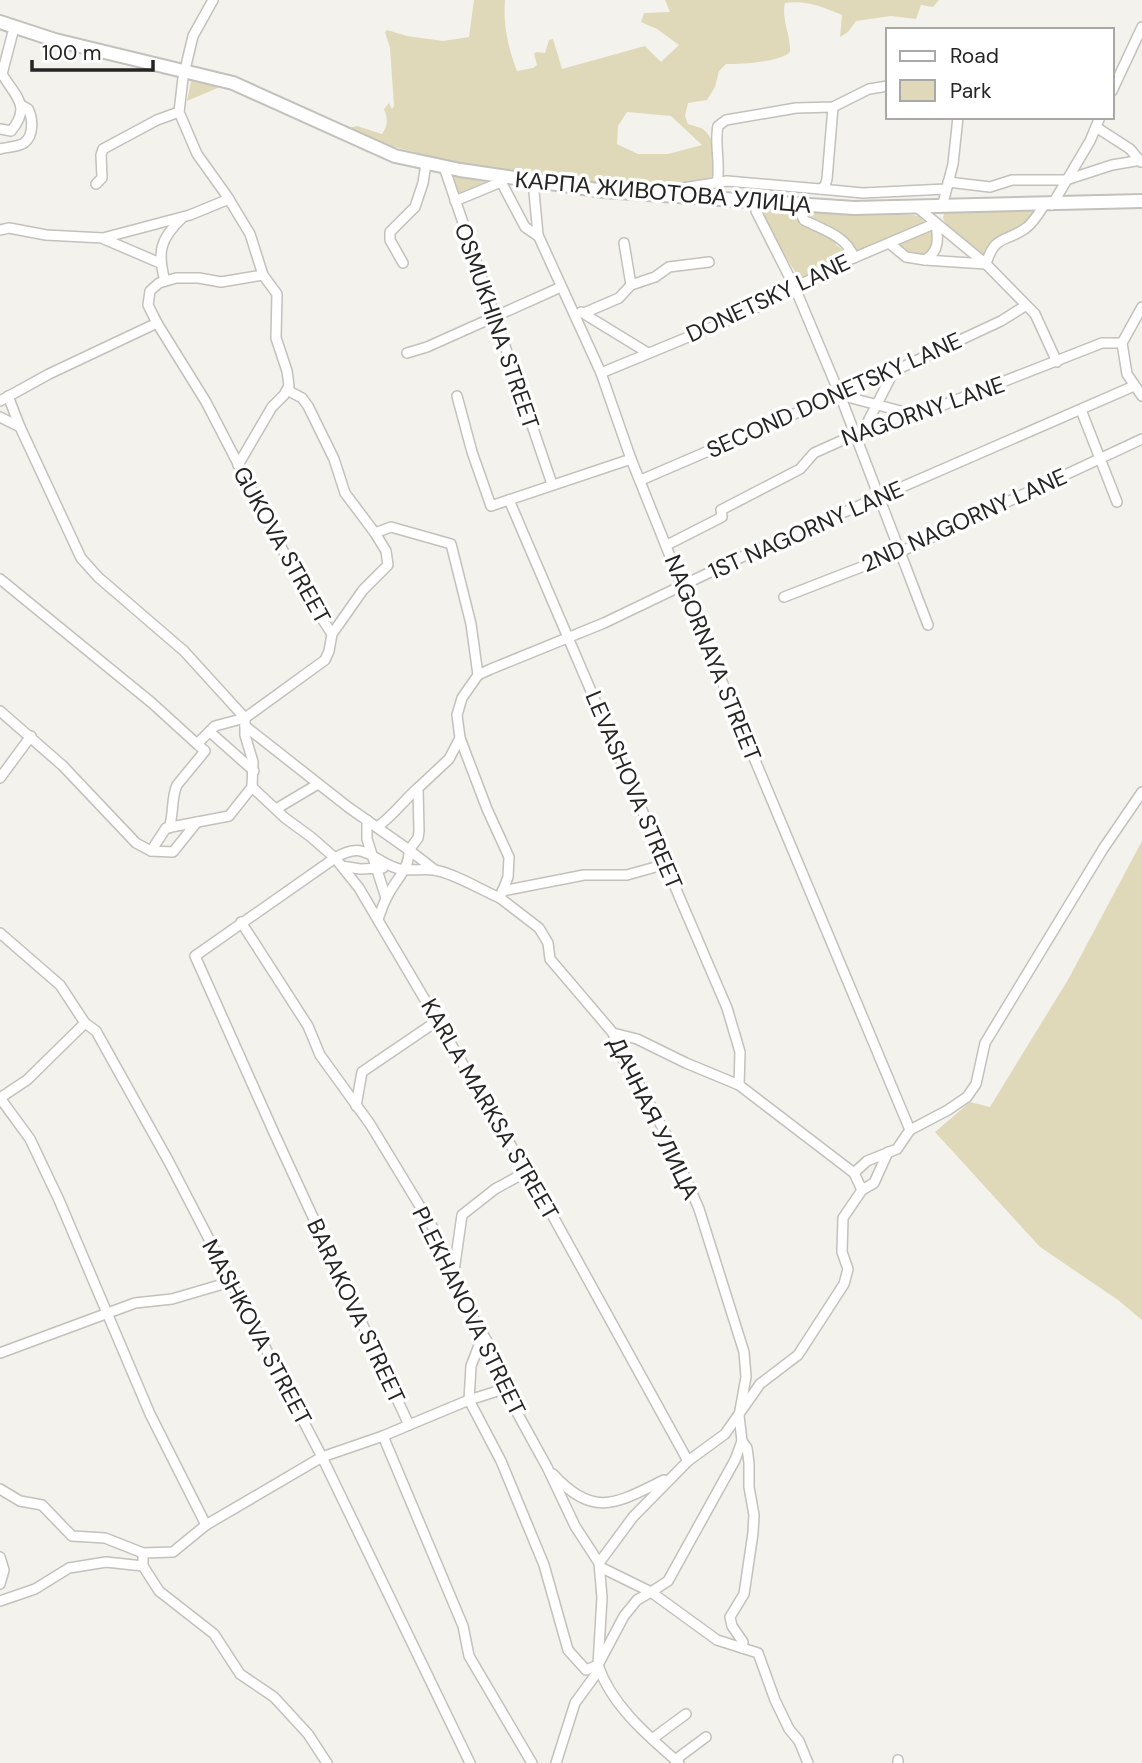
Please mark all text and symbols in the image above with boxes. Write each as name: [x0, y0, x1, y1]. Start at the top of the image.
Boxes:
scale bar: [32, 28, 152, 72]
legend: [886, 28, 1114, 119]
text: 100 m: [42, 39, 102, 67]
text: Road: [950, 42, 999, 70]
text: Park: [950, 77, 992, 105]
street label: КАРПА ЖИВОТОВА УЛИЦА: [514, 164, 813, 220]
street label: OSMUKHINA STREET: [448, 219, 546, 433]
street label: DONETSKY LANE: [681, 247, 855, 349]
street label: SECOND DONETSKY LANE: [702, 325, 966, 465]
street label: NAGORNY LANE: [837, 369, 1009, 453]
street label: GUKOVA STREET: [226, 461, 338, 629]
street label: 2ND NAGORNY LANE: [857, 461, 1071, 579]
street label: 1ST NAGORNY LANE: [704, 474, 908, 586]
street label: NAGORNAYA STREET: [658, 550, 768, 766]
street label: LEVASHOVA STREET: [579, 686, 689, 894]
street label: KARLA MARKSA STREET: [414, 993, 566, 1225]
street label: ДАЧНАЯ УЛИЦА: [602, 1032, 707, 1205]
street label: PLEKHANOVA STREET: [405, 1202, 533, 1421]
street label: BARAKOVA STREET: [300, 1214, 412, 1408]
street label: MASHKOVA STREET: [195, 1234, 319, 1430]

